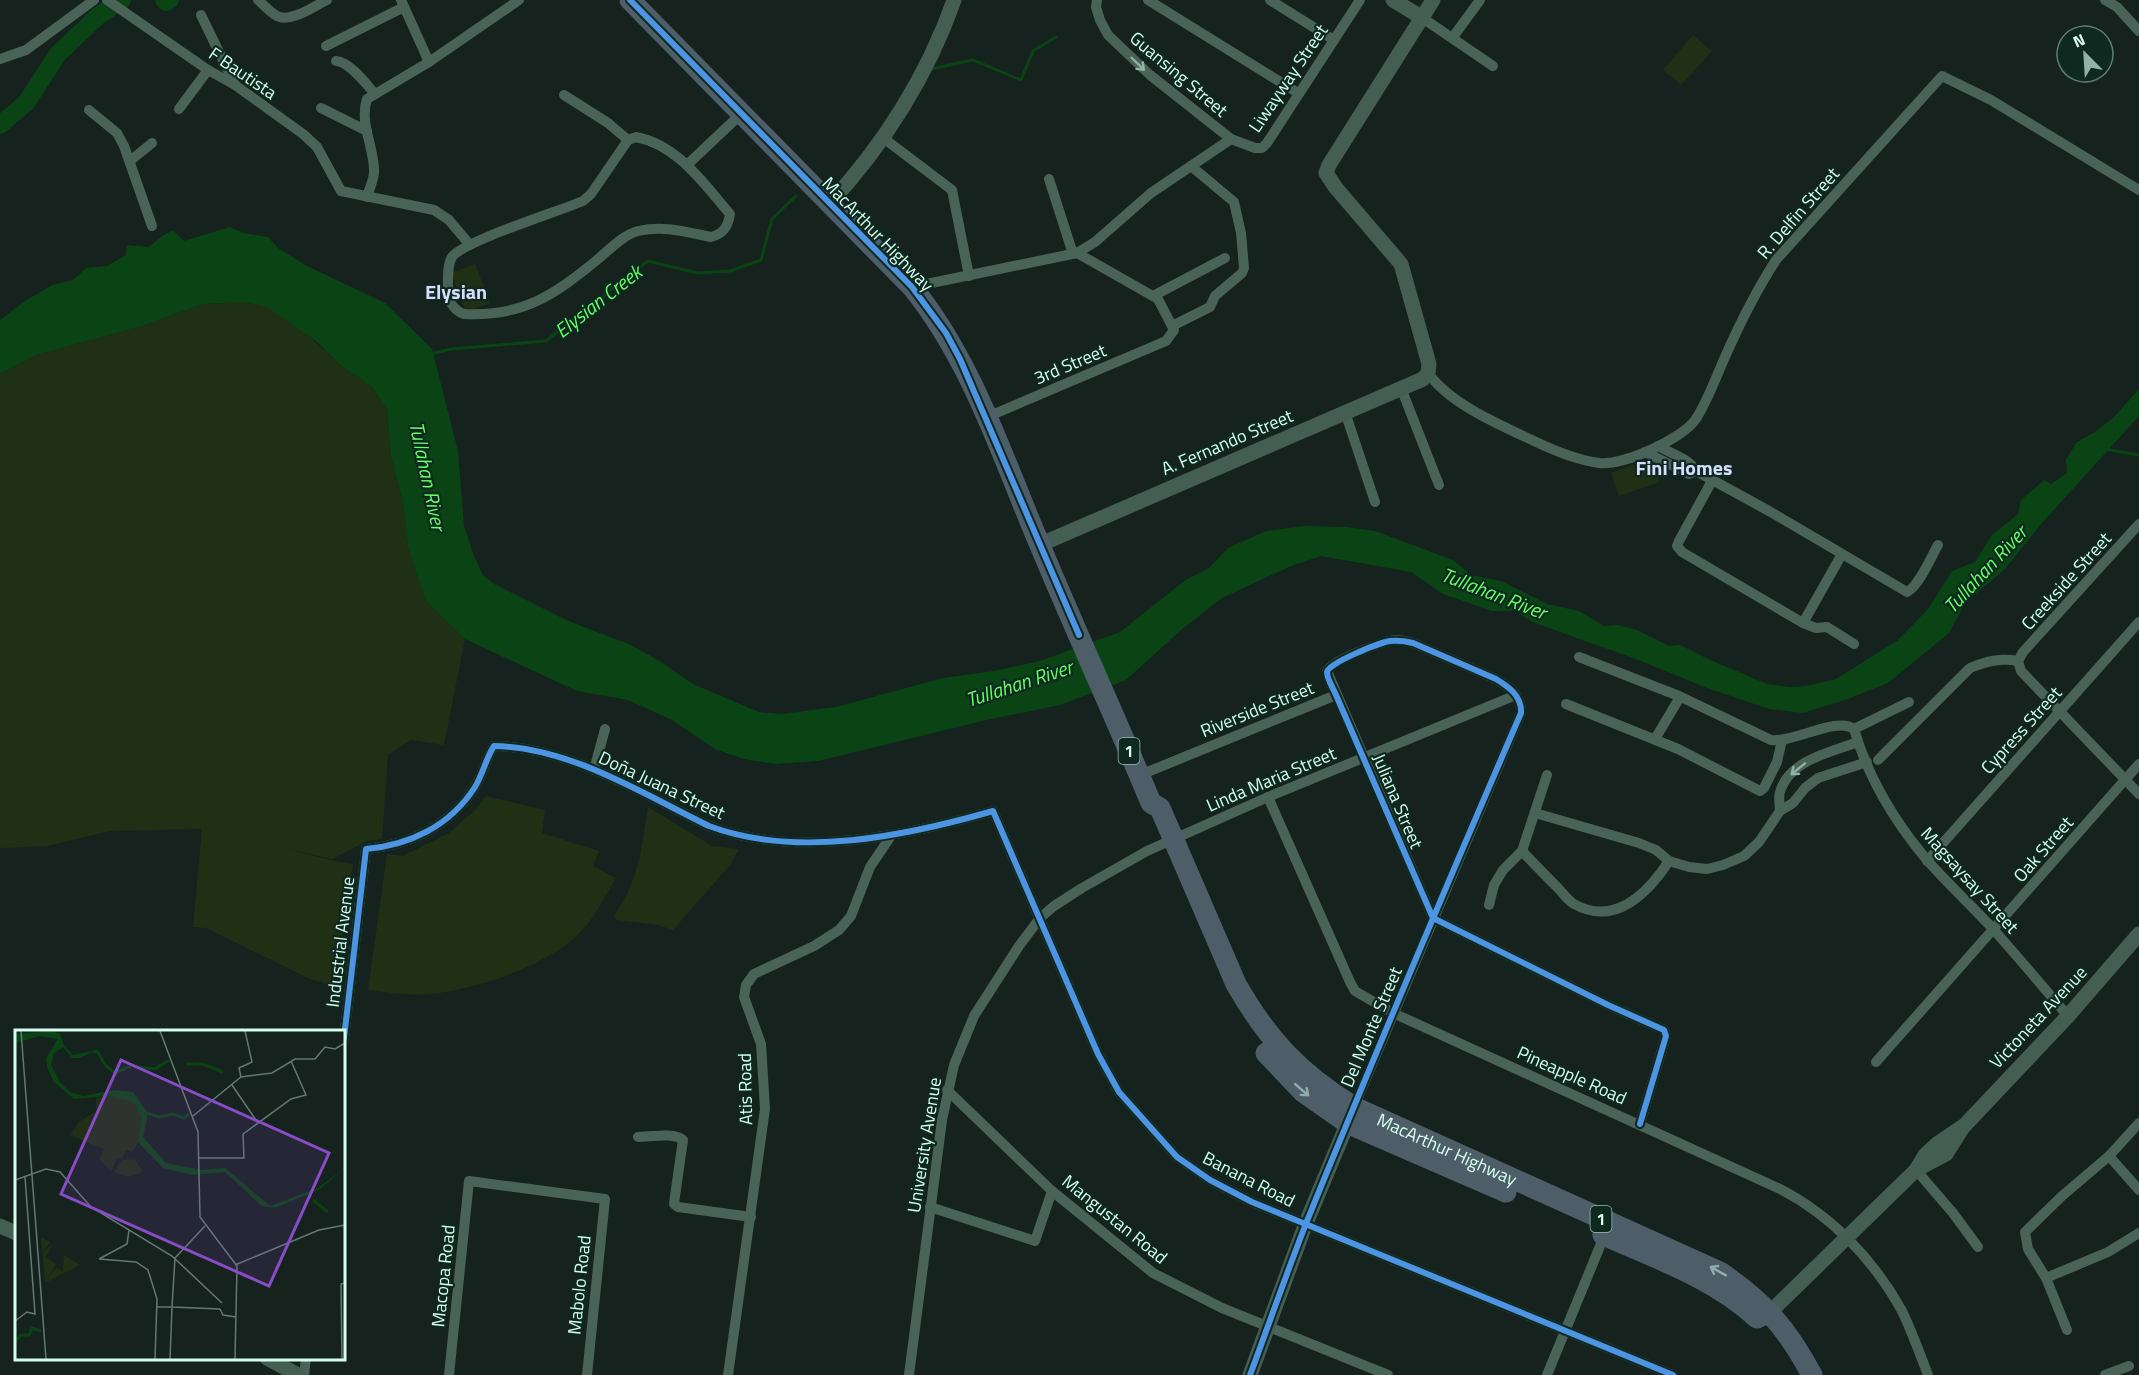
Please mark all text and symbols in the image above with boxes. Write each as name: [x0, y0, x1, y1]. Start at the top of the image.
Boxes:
street label: Liwayway Street: [1242, 18, 1335, 138]
north arrow: [2055, 24, 2115, 84]
street label: Guansing Street: [1124, 25, 1235, 124]
text: N: [2069, 27, 2089, 54]
street label: F Bautista: [204, 40, 282, 106]
one-way arrow: [1131, 57, 1146, 71]
street label: R. Delfin Street: [1751, 161, 1846, 265]
street label: MacArthur Highway: [816, 170, 940, 298]
water label: Elysian Creek: [548, 256, 650, 345]
district label: Elysian: [425, 276, 487, 307]
street label: 3rd Street: [1030, 336, 1111, 391]
street label: A. Fernando Street: [1157, 402, 1298, 482]
water label: Tullahan River: [401, 419, 455, 536]
district label: Fini Homes: [1636, 452, 1732, 483]
water label: Tullahan River: [1936, 516, 2036, 620]
street label: Creekside Street: [2015, 525, 2118, 636]
water label: Tullahan River: [1437, 559, 1554, 628]
water label: Tullahan River: [962, 650, 1079, 715]
street label: Riverside Street: [1196, 674, 1318, 744]
street label: Cypress Street: [1974, 680, 2068, 780]
road number: 1: [1118, 738, 1140, 764]
street label: Linda Maria Street: [1202, 739, 1341, 818]
street label: Doña Juana Street: [594, 744, 730, 826]
street label: Juliana Street: [1366, 749, 1430, 853]
one-way arrow: [1790, 763, 1806, 776]
street label: Oak Street: [2007, 809, 2080, 888]
street label: Magsaysay Street: [1915, 821, 2026, 940]
street label: Industrial Avenue: [319, 875, 361, 1009]
street label: Victoneta Avenue: [1983, 959, 2093, 1075]
street label: Del Monte Street: [1333, 962, 1409, 1092]
inset map: [15, 1030, 345, 1360]
street label: Pineapple Road: [1513, 1039, 1631, 1111]
street label: Atis Road: [731, 1053, 759, 1125]
street label: University Avenue: [900, 1075, 948, 1215]
one-way arrow: [1294, 1084, 1310, 1097]
street label: MacArthur Highway: [1373, 1106, 1522, 1192]
street label: Banana Road: [1198, 1144, 1300, 1214]
street label: Mangustan Road: [1056, 1168, 1174, 1270]
road number: 1: [1590, 1206, 1612, 1232]
street label: Macopa Road: [424, 1223, 462, 1329]
street label: Mabolo Road: [560, 1234, 598, 1336]
one-way arrow: [1710, 1265, 1727, 1277]

